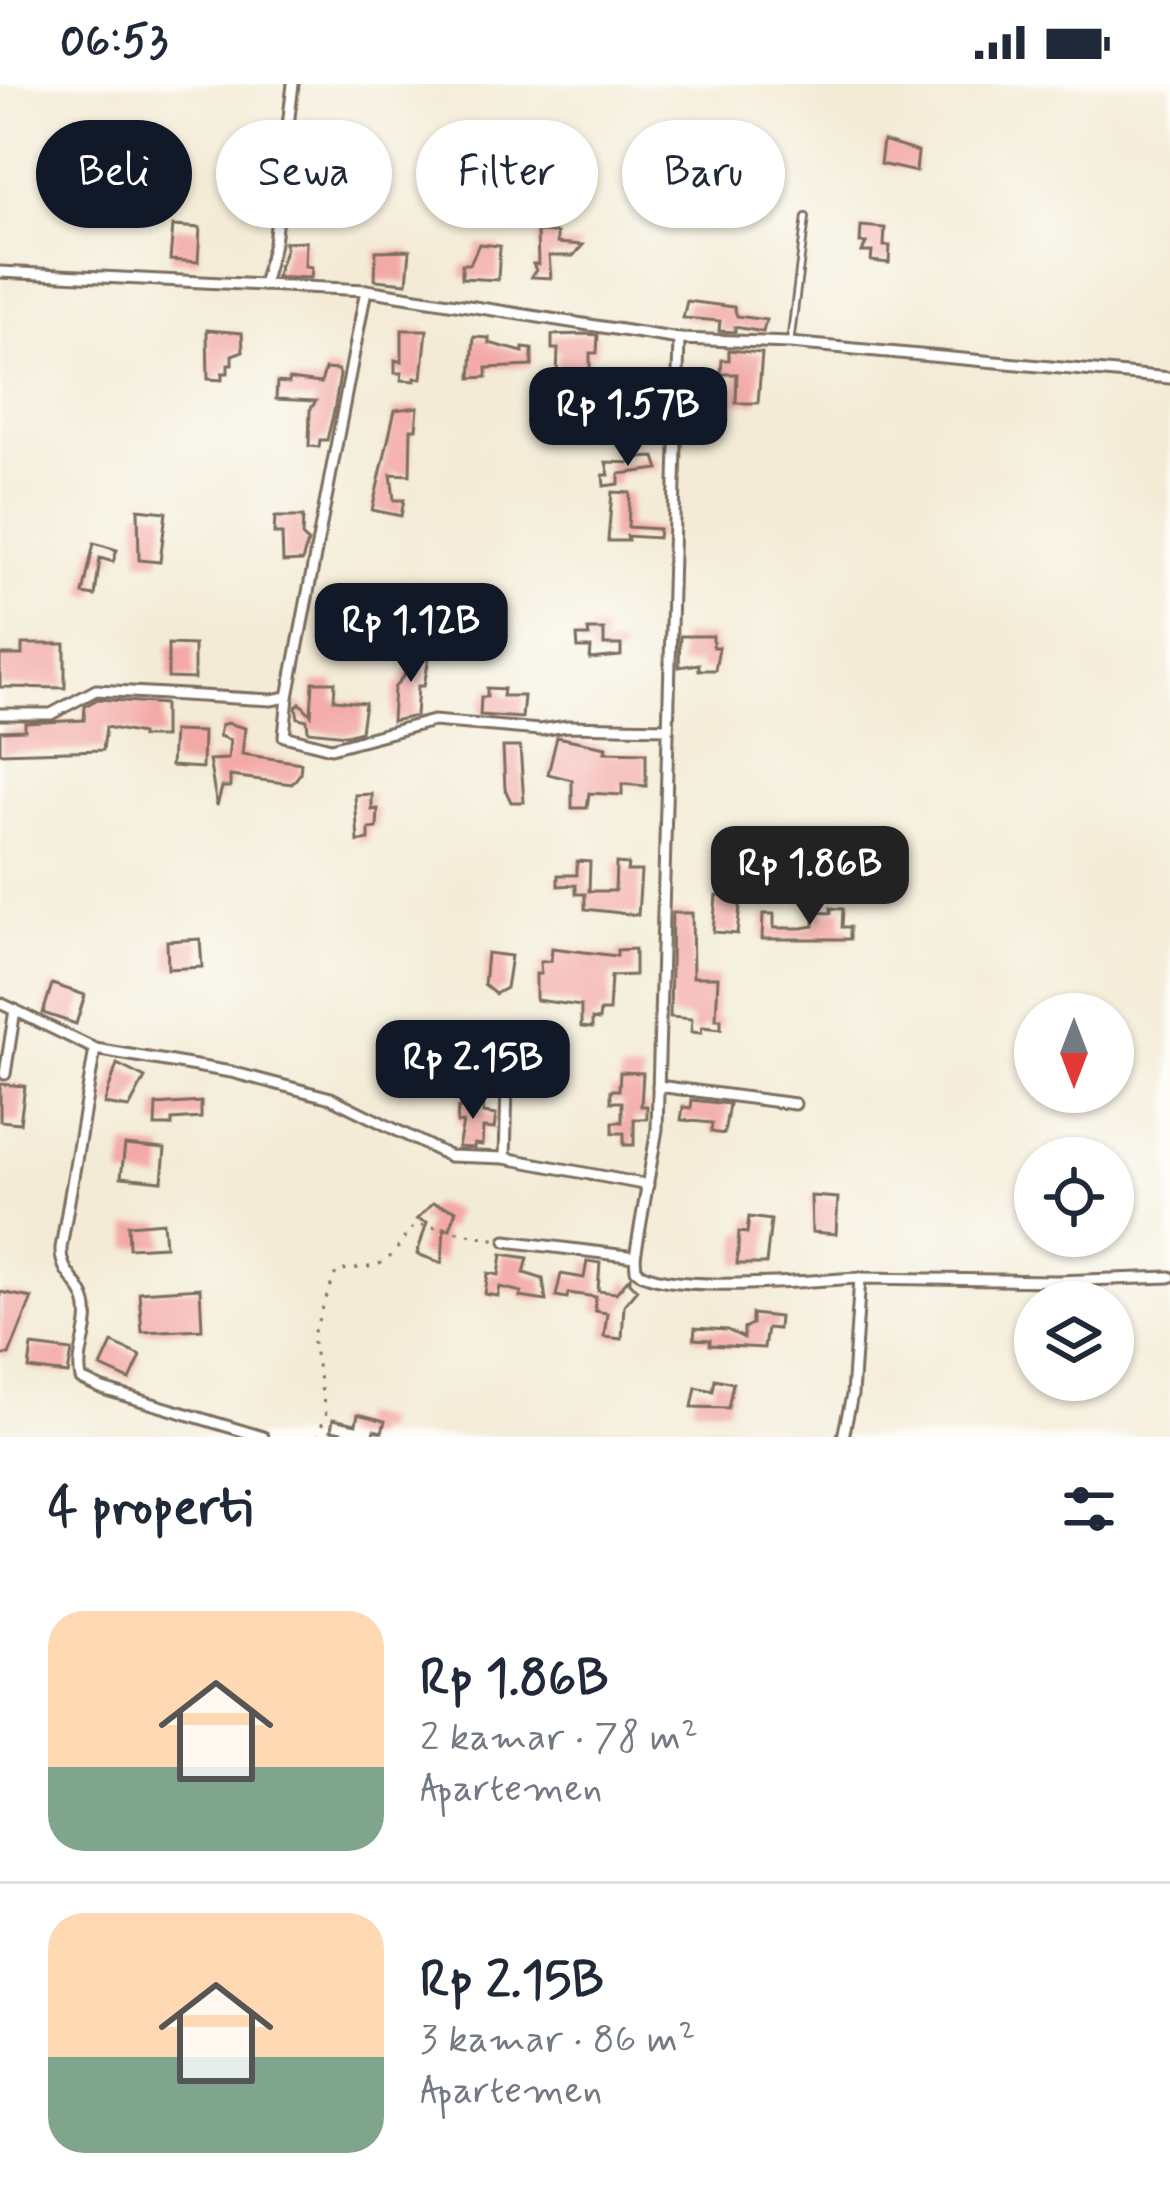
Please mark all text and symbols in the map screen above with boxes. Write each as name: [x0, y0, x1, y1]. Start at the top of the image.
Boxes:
text: 06:53: [60, 13, 168, 72]
chip: Beli: [36, 120, 192, 228]
chip: Sewa: [216, 120, 392, 228]
chip: Filter: [416, 120, 598, 228]
chip: Baru: [622, 120, 785, 228]
pin: Rp 1.57B: [504, 367, 752, 469]
text: Rp 1.57B: [556, 380, 700, 431]
pin: Rp 1.12B: [287, 583, 535, 685]
text: Rp 1.12B: [342, 596, 480, 647]
pin: Rp 1.86B: [686, 826, 934, 928]
text: Rp 1.86B: [738, 839, 882, 890]
north arrow: [1014, 993, 1134, 1113]
map controls: [1014, 993, 1134, 1401]
pin: Rp 2.15B: [349, 1020, 597, 1122]
text: Rp 2.15B: [403, 1033, 543, 1084]
button: locate: [1014, 1137, 1134, 1257]
button: layers: [1014, 1281, 1134, 1401]
text: 4 properti: [48, 1476, 252, 1542]
icon: filters: [1056, 1476, 1122, 1542]
text: Rp 1.86B: [420, 1647, 609, 1713]
icon: home: [144, 1659, 288, 1803]
text: 2 kamar · 78 m²: [420, 1713, 698, 1764]
text: Apartemen: [420, 1764, 602, 1815]
text: Rp 2.15B: [420, 1949, 604, 2015]
icon: home: [144, 1961, 288, 2105]
text: 3 kamar · 86 m²: [420, 2015, 695, 2066]
text: Apartemen: [420, 2066, 602, 2117]

